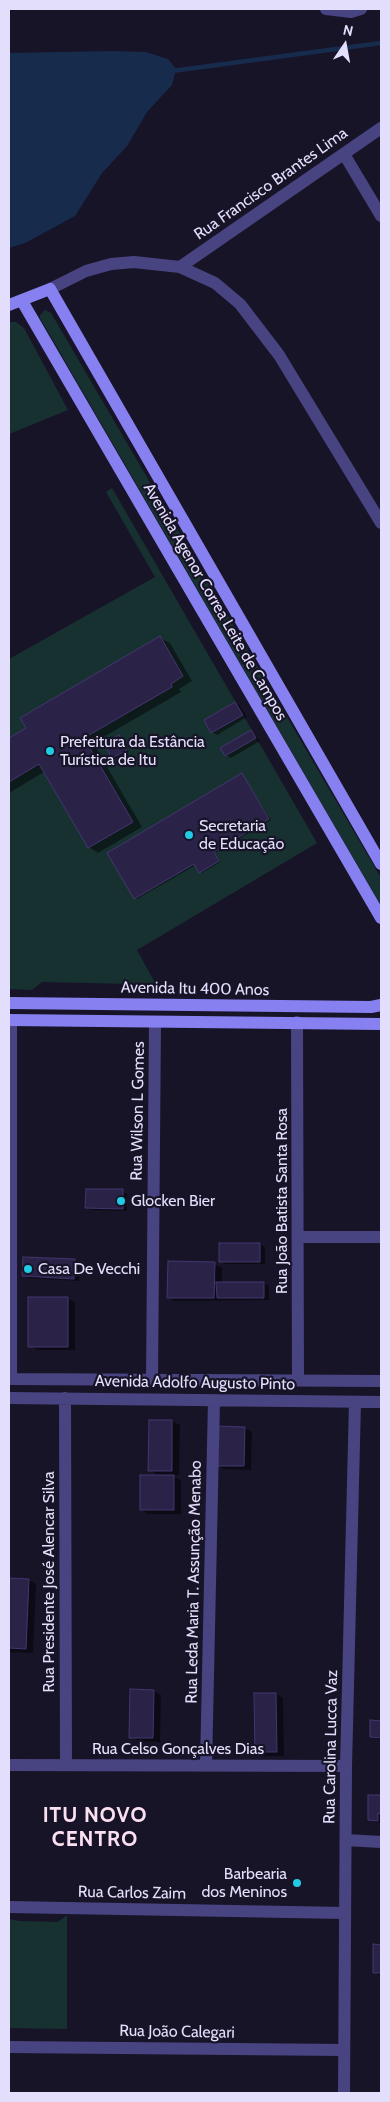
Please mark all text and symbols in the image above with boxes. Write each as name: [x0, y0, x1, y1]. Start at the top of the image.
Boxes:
north arrow: [320, 20, 370, 70]
text: N: [341, 20, 355, 40]
street label: Rua Francisco Brantes Lima: [191, 124, 351, 244]
street label: Avenida Agenor Correa Leite de Campos: [139, 480, 291, 724]
place label: Prefeitura da Estância Turística de Itu: [60, 732, 205, 770]
marker: Prefeitura da Estância Turística de Itu: [44, 745, 56, 757]
place label: Secretaria de Educação: [199, 816, 284, 854]
marker: Secretaria de Educação: [183, 829, 195, 841]
street label: Avenida Itu 400 Anos: [121, 978, 269, 1000]
street label: Rua Wilson L Gomes: [127, 1041, 149, 1181]
street label: Rua João Batista Santa Rosa: [272, 1108, 292, 1294]
place label: Glocken Bier: [131, 1191, 215, 1211]
marker: Glocken Bier: [115, 1195, 127, 1207]
place label: Casa De Vecchi: [38, 1259, 140, 1279]
marker: Casa De Vecchi: [22, 1263, 34, 1275]
street label: Avenida Adolfo Augusto Pinto: [95, 1372, 295, 1394]
street label: Rua Leda Maria T. Assunção Menabo: [182, 1460, 206, 1704]
street label: Rua Presidente José Alencar Silva: [39, 1471, 59, 1693]
street label: Rua Carolina Lucca Vaz: [320, 1670, 342, 1824]
street label: Rua Celso Gonçalves Dias: [92, 1739, 264, 1759]
district label: ITU NOVO CENTRO: [42, 1803, 148, 1853]
place label: Barbearia dos Meninos: [201, 1864, 287, 1902]
marker: Barbearia dos Meninos: [291, 1877, 303, 1889]
street label: Rua Carlos Zaim: [78, 1882, 186, 1904]
street label: Rua João Calegari: [119, 2021, 235, 2043]

